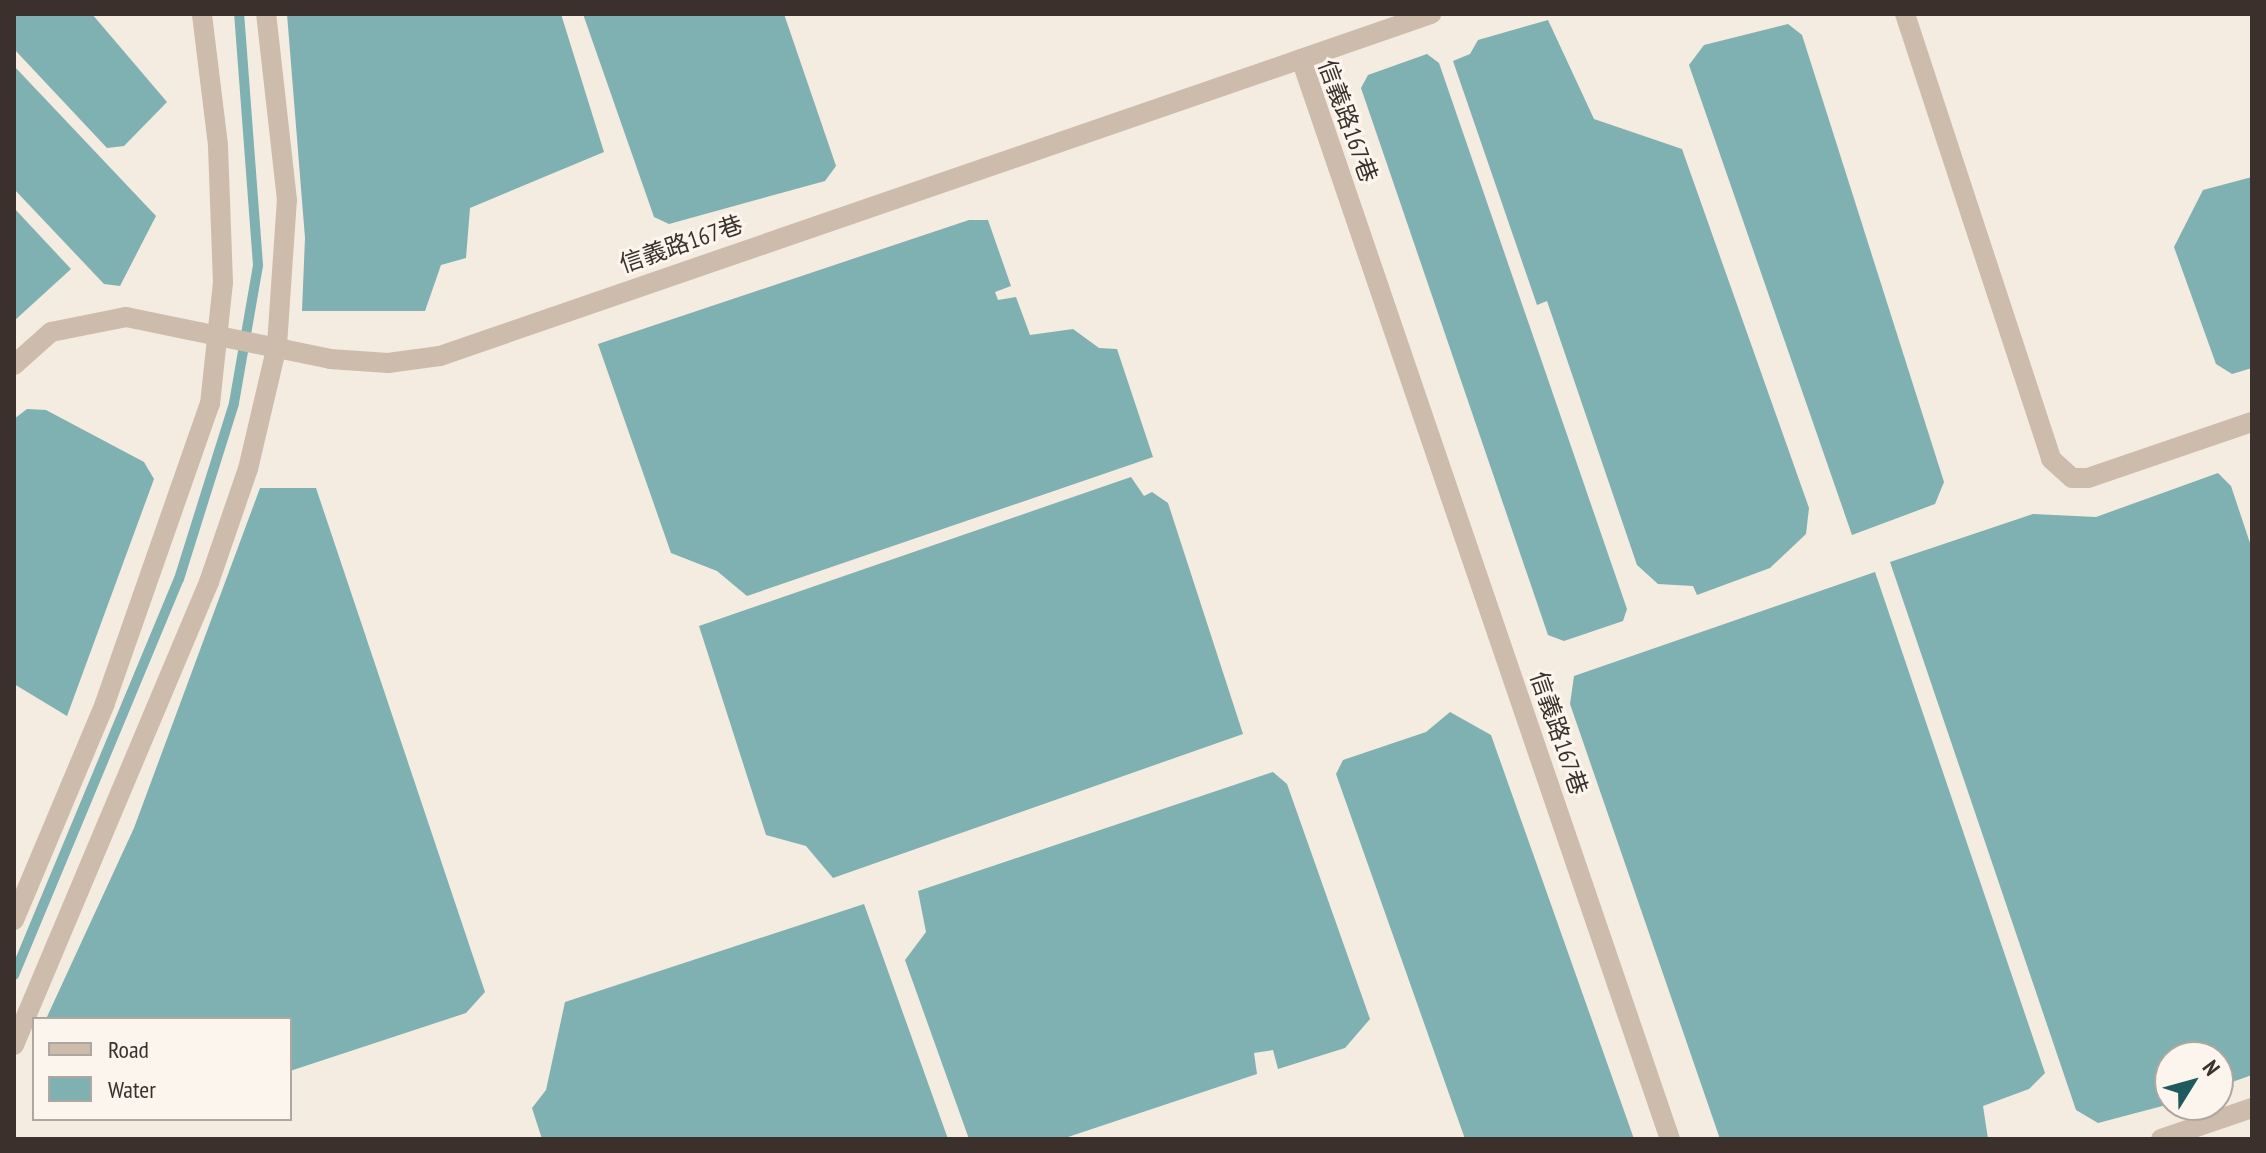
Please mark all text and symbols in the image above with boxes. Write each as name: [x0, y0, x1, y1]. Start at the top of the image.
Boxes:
street label: 信義路167巷: [1313, 56, 1383, 186]
street label: 信義路167巷: [616, 209, 746, 279]
street label: 信義路167巷: [1524, 668, 1594, 798]
legend: [32, 1017, 292, 1121]
text: Road: [108, 1034, 149, 1065]
north arrow: [2154, 1041, 2234, 1121]
text: N: [2197, 1055, 2226, 1081]
text: Water: [108, 1074, 156, 1105]

